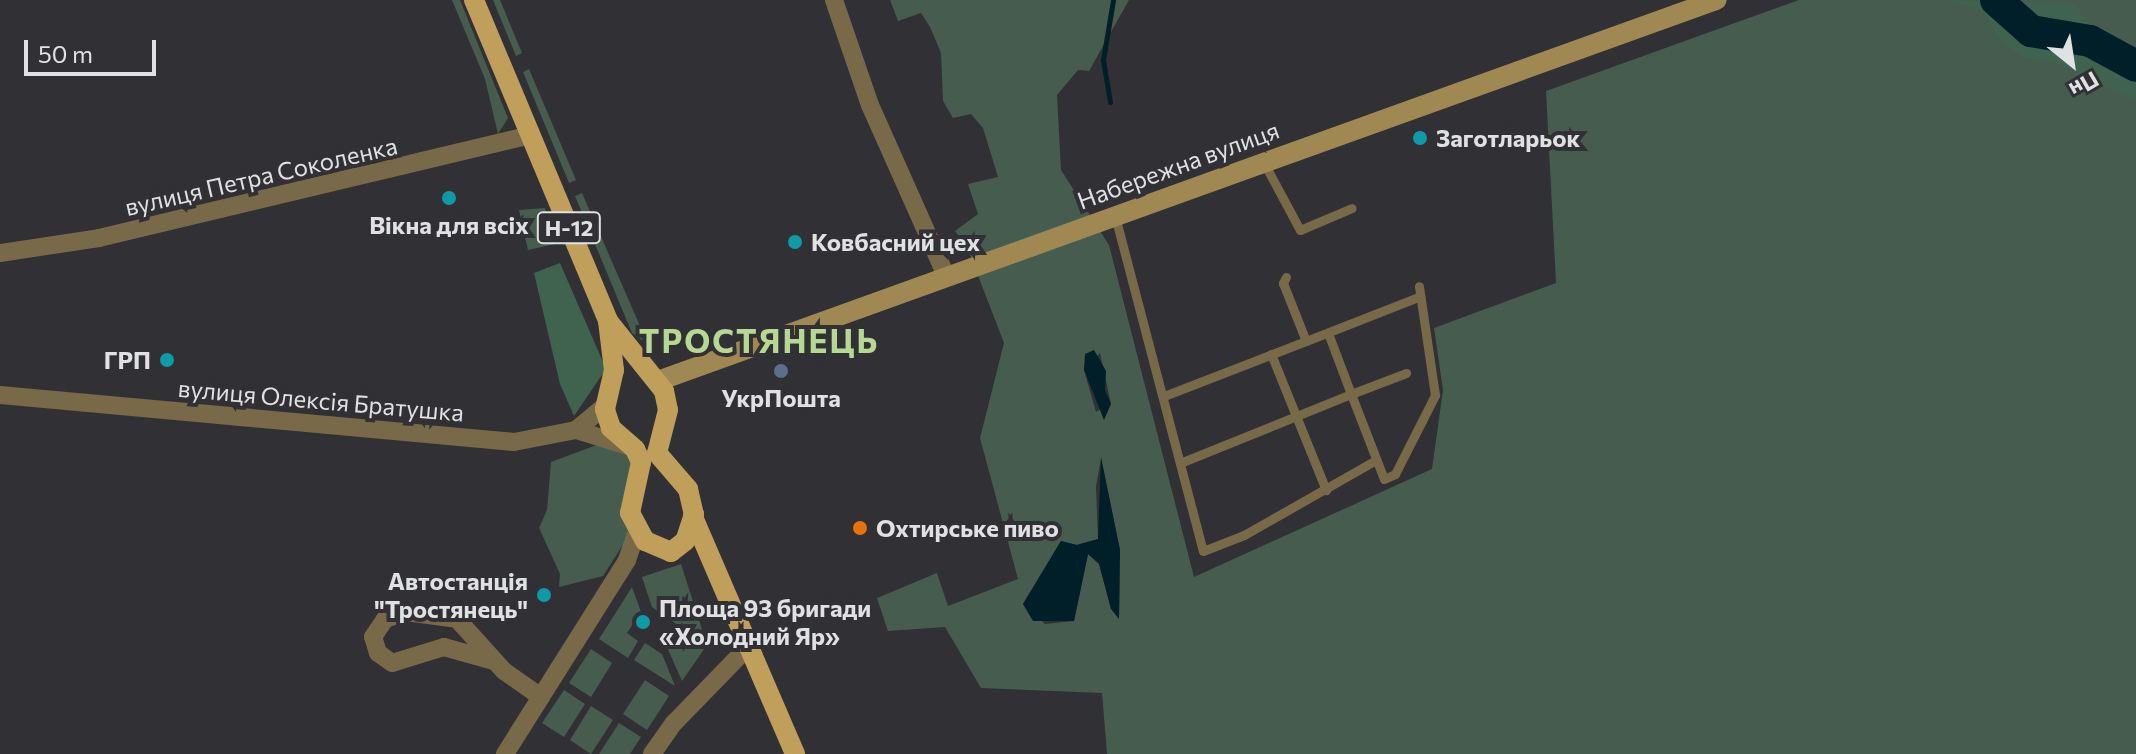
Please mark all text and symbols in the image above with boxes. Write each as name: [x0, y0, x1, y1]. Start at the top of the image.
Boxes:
scale bar: [28, 24, 160, 74]
north arrow: [2032, 24, 2112, 104]
text: 50 m: [38, 39, 93, 68]
text: Пн: [2065, 66, 2104, 104]
street label: Набережна вулиця: [1073, 115, 1283, 215]
place label: Заготларьок: [1436, 124, 1580, 152]
marker: Заготларьок: [1411, 129, 1429, 147]
street label: вулиця Петра Соколенка: [122, 131, 400, 221]
marker: Вікна для всіх: [440, 189, 458, 207]
road number: Н-12: [535, 210, 603, 246]
place label: Вікна для всіх: [369, 211, 529, 239]
place label: Ковбасний цех: [811, 228, 980, 256]
marker: Ковбасний цех: [786, 233, 804, 251]
district label: ТРОСТЯНЕЦЬ: [639, 321, 879, 359]
place label: ГРП: [104, 346, 151, 374]
marker: ГРП: [158, 351, 176, 369]
marker: УкрПошта: [772, 362, 790, 380]
street label: вулиця Олексія Братушка: [177, 373, 465, 427]
place label: УкрПошта: [721, 384, 841, 412]
place label: Охтирське пиво: [876, 514, 1059, 542]
marker: Охтирське пиво: [851, 519, 869, 537]
place label: Автостанція "Тростянець": [374, 567, 528, 623]
marker: Автостанція "Тростянець": [535, 586, 553, 604]
place label: Площа 93 бригади «Холодний Яр»: [659, 594, 871, 650]
marker: Площа 93 бригади «Холодний Яр»: [634, 613, 652, 631]

